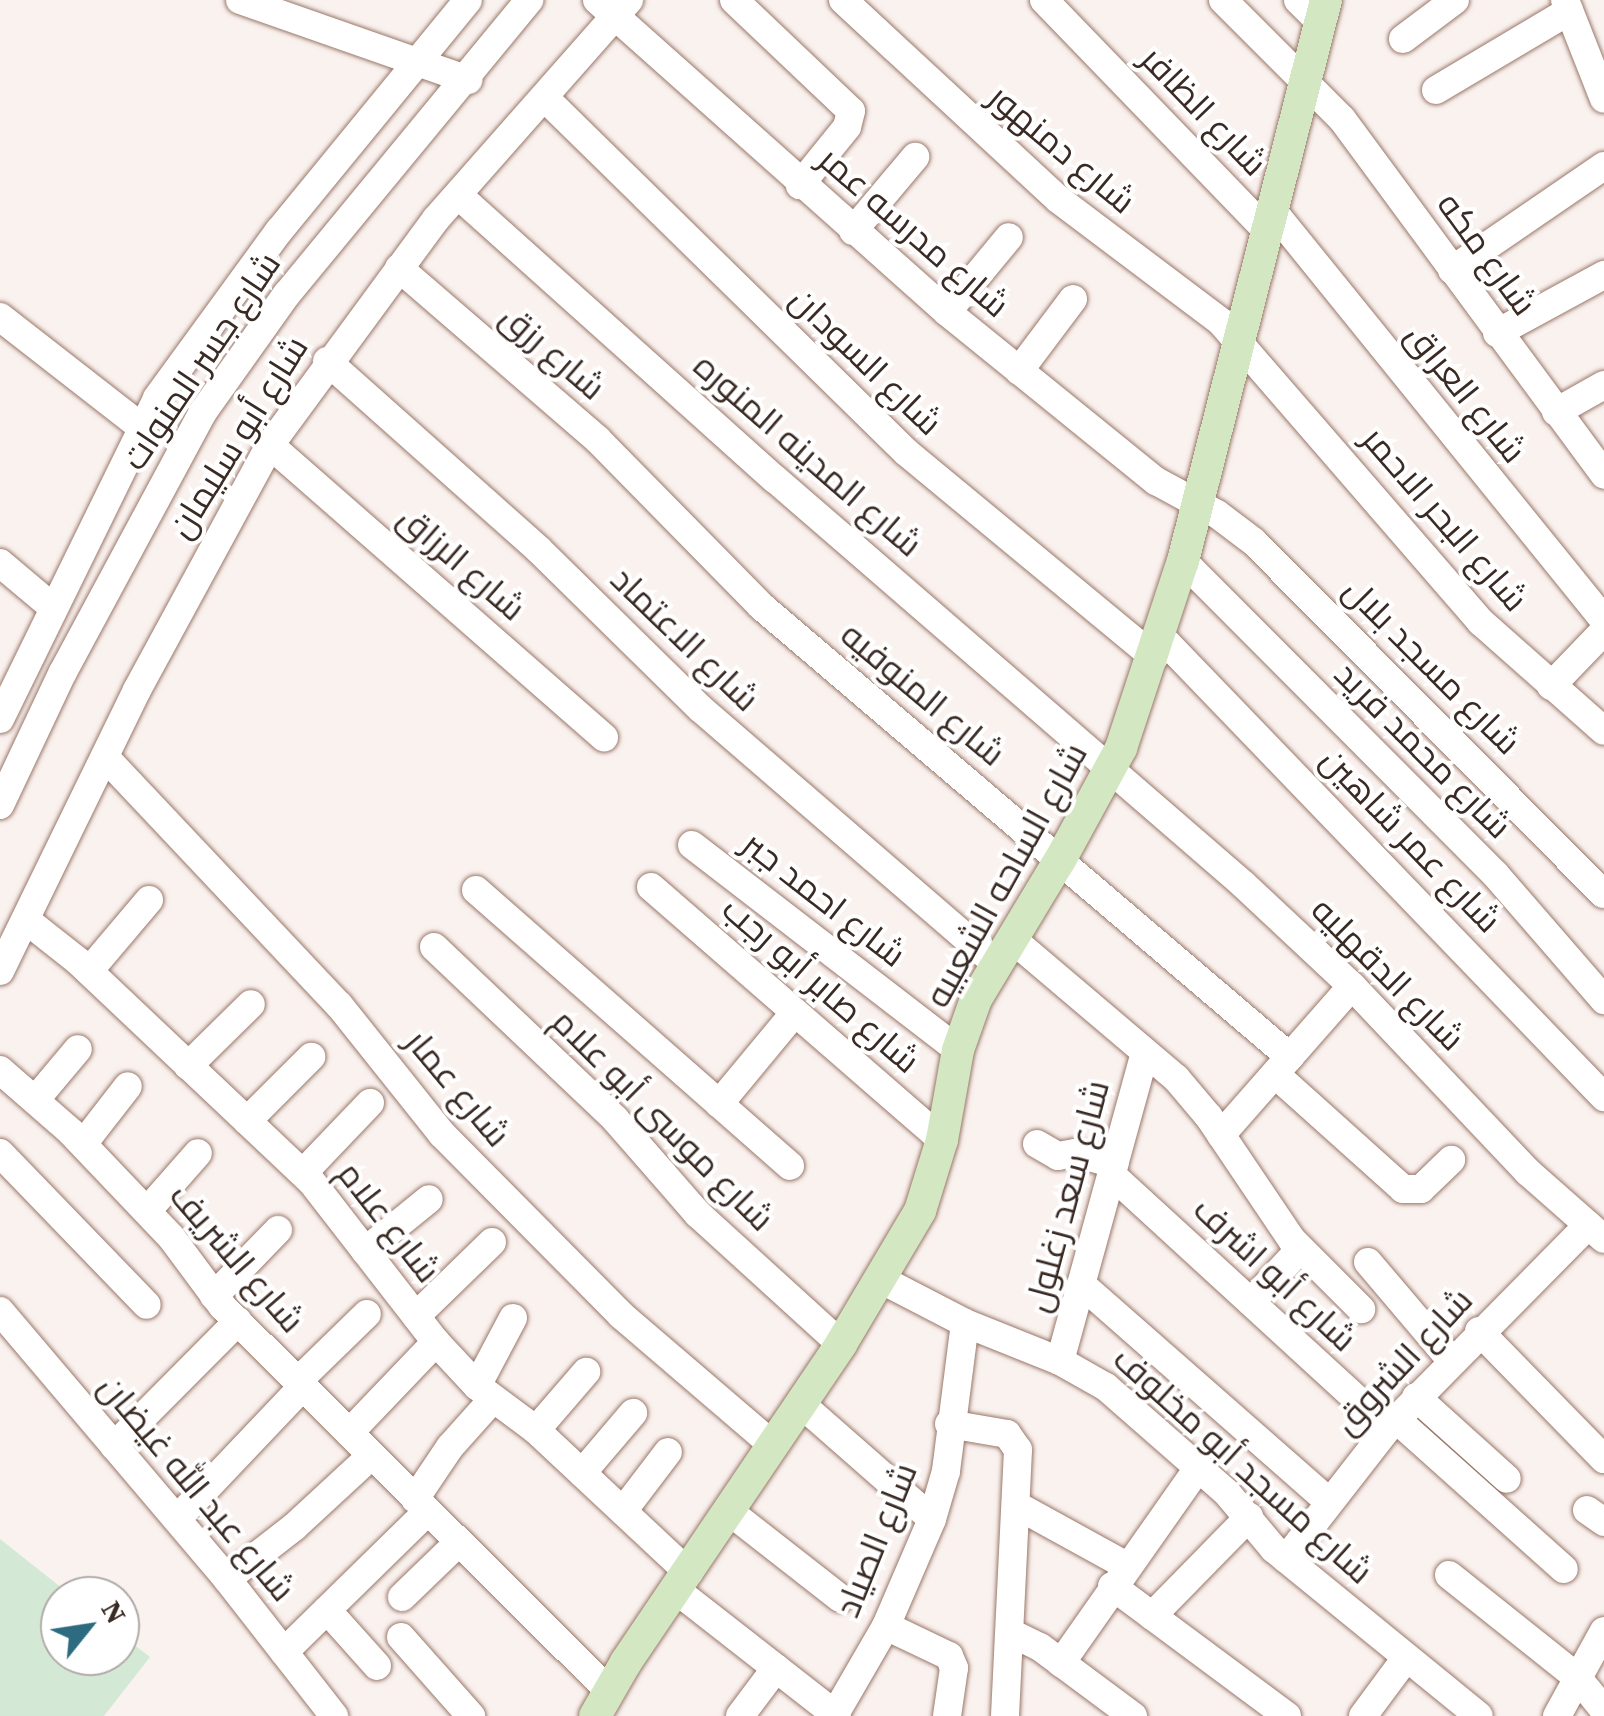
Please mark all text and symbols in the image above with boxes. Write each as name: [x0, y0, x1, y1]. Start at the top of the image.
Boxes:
street label: شارع الظافر: [1132, 38, 1276, 184]
street label: شارع دمنهور: [980, 76, 1144, 222]
street label: شارع مدرسه عمر: [810, 138, 1018, 326]
street label: شارع مكه: [1428, 184, 1546, 324]
street label: شارع جسر المنوات: [113, 244, 289, 478]
street label: شارع السودان: [781, 278, 951, 444]
street label: شارع رزق: [492, 295, 614, 409]
street label: شارع العراق: [1397, 315, 1535, 471]
street label: شارع أبو سليمان: [159, 328, 317, 546]
street label: شارع المدينه المنوره: [685, 345, 931, 565]
street label: شارع البحر الاحمر: [1354, 418, 1536, 620]
street label: شارع الرزاق: [390, 497, 534, 629]
street label: شارع الاعتماد: [602, 558, 768, 720]
street label: شارع مسجد بلال: [1335, 569, 1529, 763]
street label: شارع المنوفيه: [833, 613, 1013, 775]
street label: شارع محمد فريد: [1326, 653, 1520, 847]
street label: شارع الساحه الشعبيه: [916, 736, 1096, 1014]
street label: شارع عمر شاهين: [1312, 739, 1510, 941]
street label: شارع احمد جبر: [734, 822, 914, 976]
street label: شارع صابر أبو رجب: [714, 888, 928, 1082]
street label: شارع الدقهليه: [1303, 889, 1473, 1059]
street label: شارع موسى أبو علام: [543, 1000, 783, 1240]
street label: شارع عمار: [397, 1021, 519, 1155]
street label: شارع سعد زغلول: [1016, 1076, 1118, 1316]
street label: شارع علام: [329, 1153, 449, 1291]
street label: شارع الشريف: [161, 1175, 313, 1341]
street label: شارع أبو اشرف: [1185, 1188, 1365, 1360]
street label: شارع الشروق: [1325, 1279, 1481, 1443]
street label: شارع مسجد أبو مخلوف: [1105, 1338, 1381, 1592]
street label: شارع عبد الله غيضان: [90, 1366, 304, 1610]
street label: شارع الصياد: [826, 1457, 926, 1623]
north arrow: [40, 1576, 140, 1676]
text: N: [93, 1594, 136, 1630]

